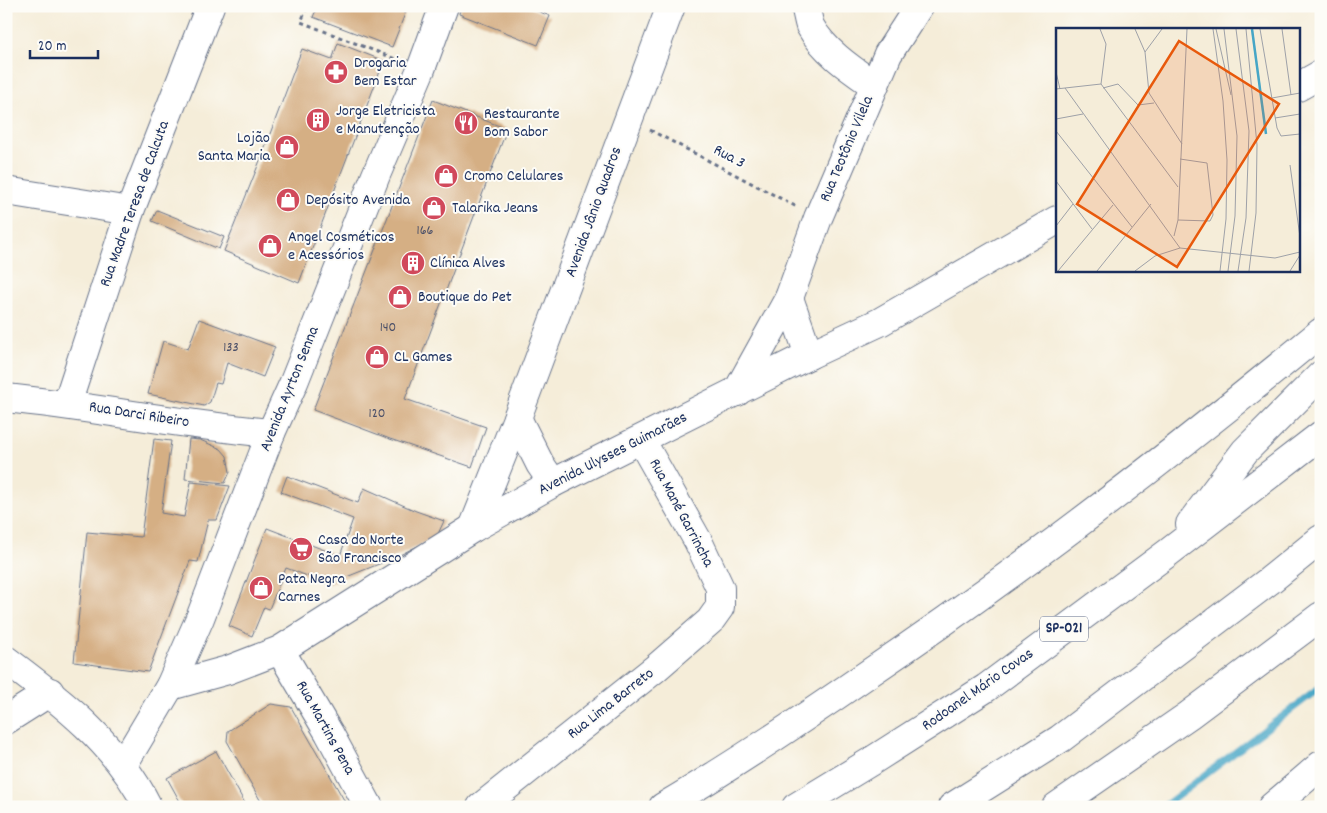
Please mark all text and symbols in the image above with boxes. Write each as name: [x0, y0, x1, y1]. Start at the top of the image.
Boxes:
scale bar: [30, 28, 98, 60]
inset map: [1056, 28, 1300, 271]
text: 20 m: [38, 36, 66, 58]
place label: Drogaria Bem Estar: [354, 52, 417, 93]
pharmacy icon: Drogaria Bem Estar: [323, 59, 349, 85]
street label: Rua Teotônio Vilela: [814, 92, 880, 206]
place label: Jorge Eletricista e Manutenção: [336, 100, 435, 141]
place label: Restaurante Bom Sabor: [484, 103, 560, 144]
building icon: Jorge Eletricista e Manutenção: [305, 107, 331, 133]
restaurant icon: Restaurante Bom Sabor: [453, 110, 479, 136]
street label: Rua Madre Teresa de Calcuta: [94, 117, 176, 290]
place label: Lojão Santa Maria: [198, 127, 270, 168]
shop icon: Lojão Santa Maria: [274, 134, 300, 160]
street label: Rua 3: [709, 139, 749, 175]
street label: Avenida Jânio Quadros: [560, 143, 628, 280]
shop icon: Cromo Celulares: [433, 163, 459, 189]
place label: Cromo Celulares: [464, 165, 564, 188]
shop icon: Depósito Avenida: [275, 187, 301, 213]
place label: Depósito Avenida: [306, 189, 410, 212]
shop icon: Talarika Jeans: [421, 195, 447, 221]
place label: Talarika Jeans: [452, 197, 539, 220]
house number: 166: [417, 221, 434, 241]
place label: Angel Cosméticos e Acessórios: [288, 226, 395, 267]
shop icon: Angel Cosméticos e Acessórios: [257, 233, 283, 259]
building icon: Clínica Alves: [400, 250, 426, 276]
place label: Clínica Alves: [430, 252, 506, 275]
shop icon: Boutique do Pet: [387, 284, 413, 310]
place label: Boutique do Pet: [418, 286, 512, 309]
house number: 140: [380, 318, 396, 338]
street label: Avenida Ayrton Senna: [254, 323, 326, 455]
house number: 133: [223, 338, 239, 358]
shop icon: CL Games: [364, 344, 390, 370]
place label: CL Games: [394, 346, 453, 369]
street label: Rua Darci Ribeiro: [87, 396, 191, 434]
house number: 120: [369, 404, 385, 424]
street label: Avenida Ulysses Guimarães: [535, 406, 692, 502]
street label: Rua Mané Garrincha: [643, 455, 719, 572]
place label: Casa do Norte São Francisco: [318, 529, 404, 570]
supermarket icon: Casa do Norte São Francisco: [288, 536, 314, 562]
place label: Pata Negra Carnes: [278, 568, 346, 609]
shop icon: Pata Negra Carnes: [248, 575, 274, 601]
road number: SP-021: [1040, 616, 1088, 642]
street label: Rodoanel Mário Covas: [917, 643, 1039, 737]
street label: Rua Lima Barreto: [563, 663, 659, 745]
street label: Rua Martins Pena: [290, 677, 361, 780]

